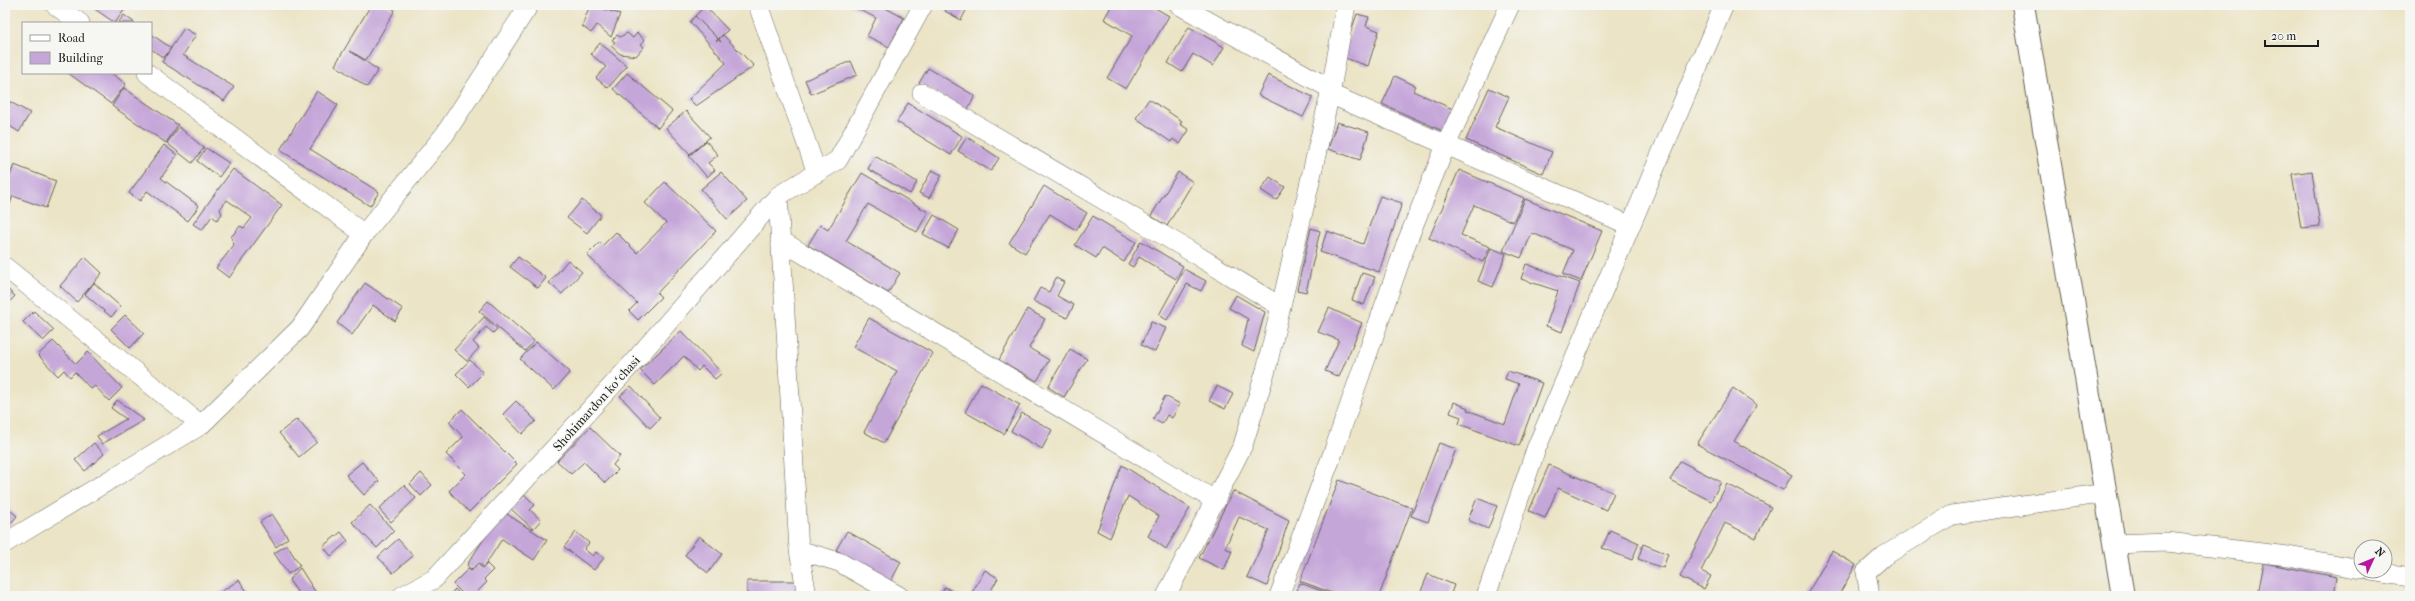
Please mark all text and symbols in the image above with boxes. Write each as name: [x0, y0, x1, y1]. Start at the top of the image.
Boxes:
legend: [22, 22, 152, 74]
scale bar: [2265, 22, 2318, 48]
text: 20 m: [2271, 29, 2296, 43]
text: Road: [58, 31, 85, 45]
text: Building: [58, 51, 103, 65]
street label: Shohimardon koʻchasi: [550, 353, 643, 454]
north arrow: [2353, 539, 2393, 579]
text: N: [2372, 545, 2388, 560]

